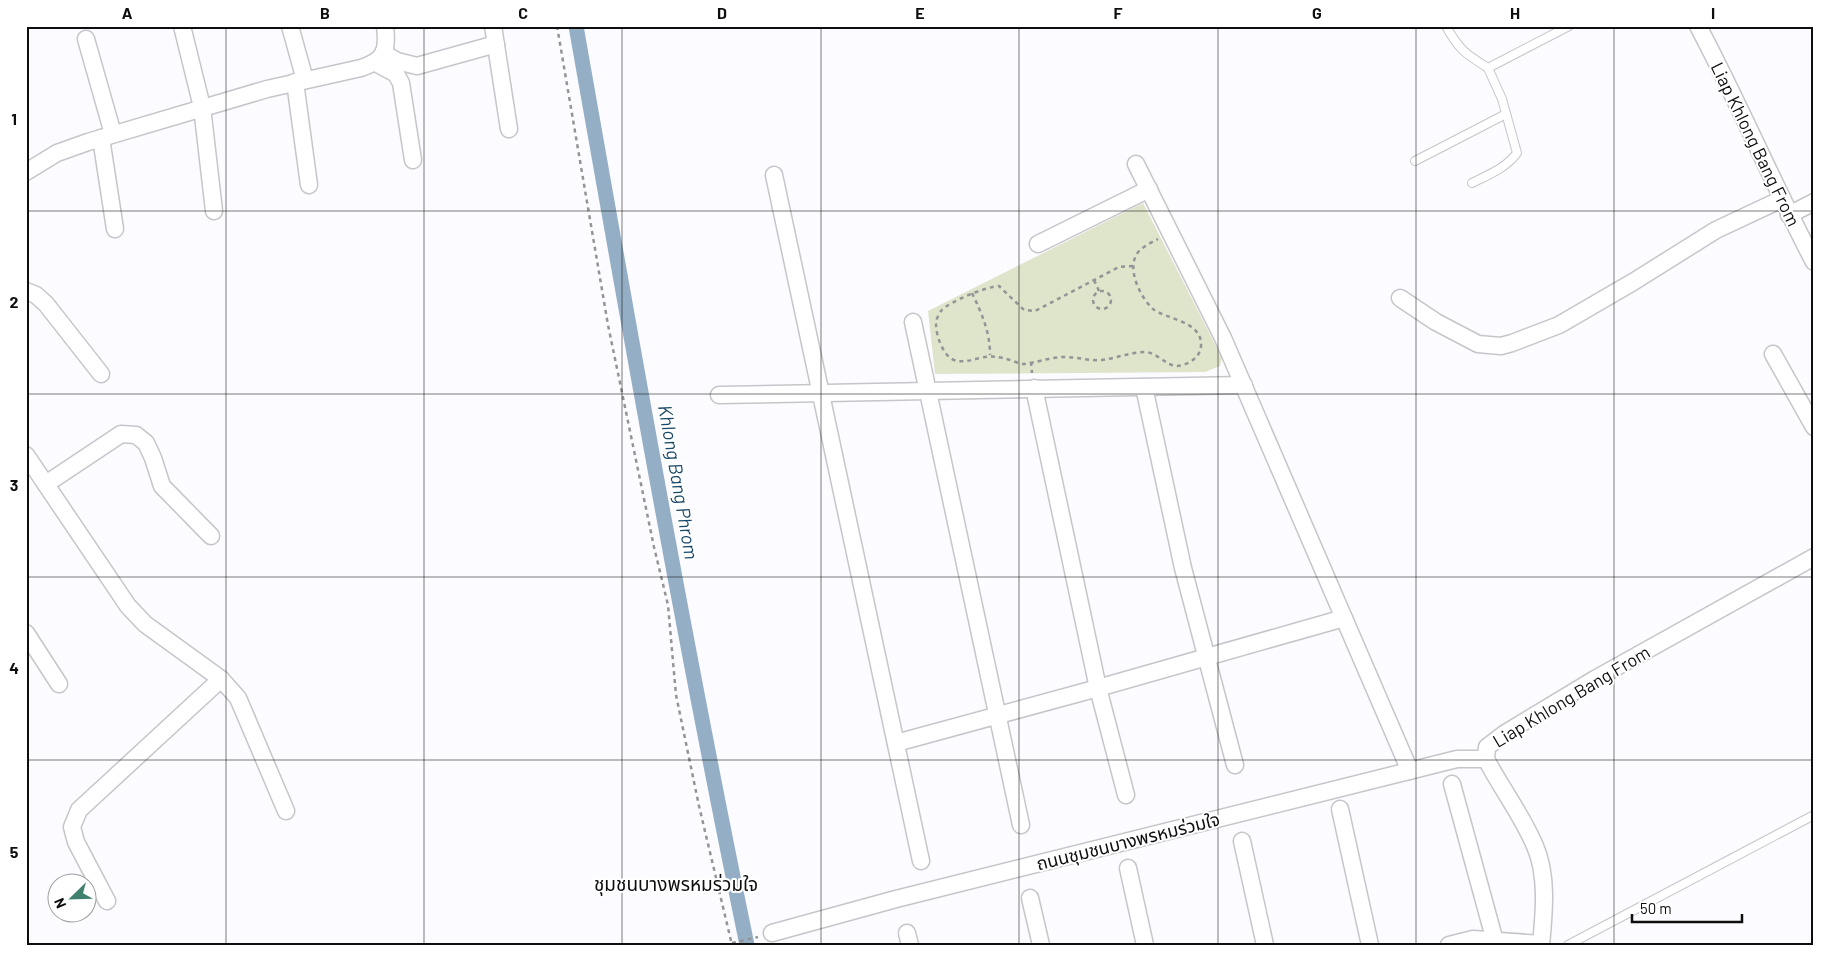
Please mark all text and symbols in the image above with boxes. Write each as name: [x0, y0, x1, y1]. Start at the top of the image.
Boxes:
text: A: [122, 3, 133, 22]
text: B: [320, 3, 330, 22]
text: C: [518, 3, 528, 22]
text: D: [717, 3, 727, 22]
text: E: [915, 3, 925, 22]
text: F: [1114, 3, 1123, 22]
text: G: [1312, 3, 1322, 22]
text: H: [1510, 3, 1520, 22]
text: I: [1711, 3, 1715, 22]
street label: Liap Khlong Bang From: [1707, 58, 1805, 230]
text: 1: [11, 109, 17, 128]
text: 2: [10, 292, 19, 311]
water label: Khlong Bang Phrom: [654, 403, 704, 561]
text: 3: [10, 475, 18, 494]
street label: Liap Khlong Bang From: [1488, 640, 1654, 752]
text: 4: [9, 658, 19, 677]
street label: ถนนชุมชนบางพรหมร่วมใจ: [1034, 808, 1222, 875]
text: 5: [10, 842, 19, 861]
district label: ชุมชนบางพรหมร่วมใจ: [594, 872, 758, 896]
north arrow: [48, 874, 98, 924]
scale bar: [1632, 891, 1742, 923]
text: N: [50, 896, 69, 911]
text: 50 m: [1640, 899, 1672, 917]

